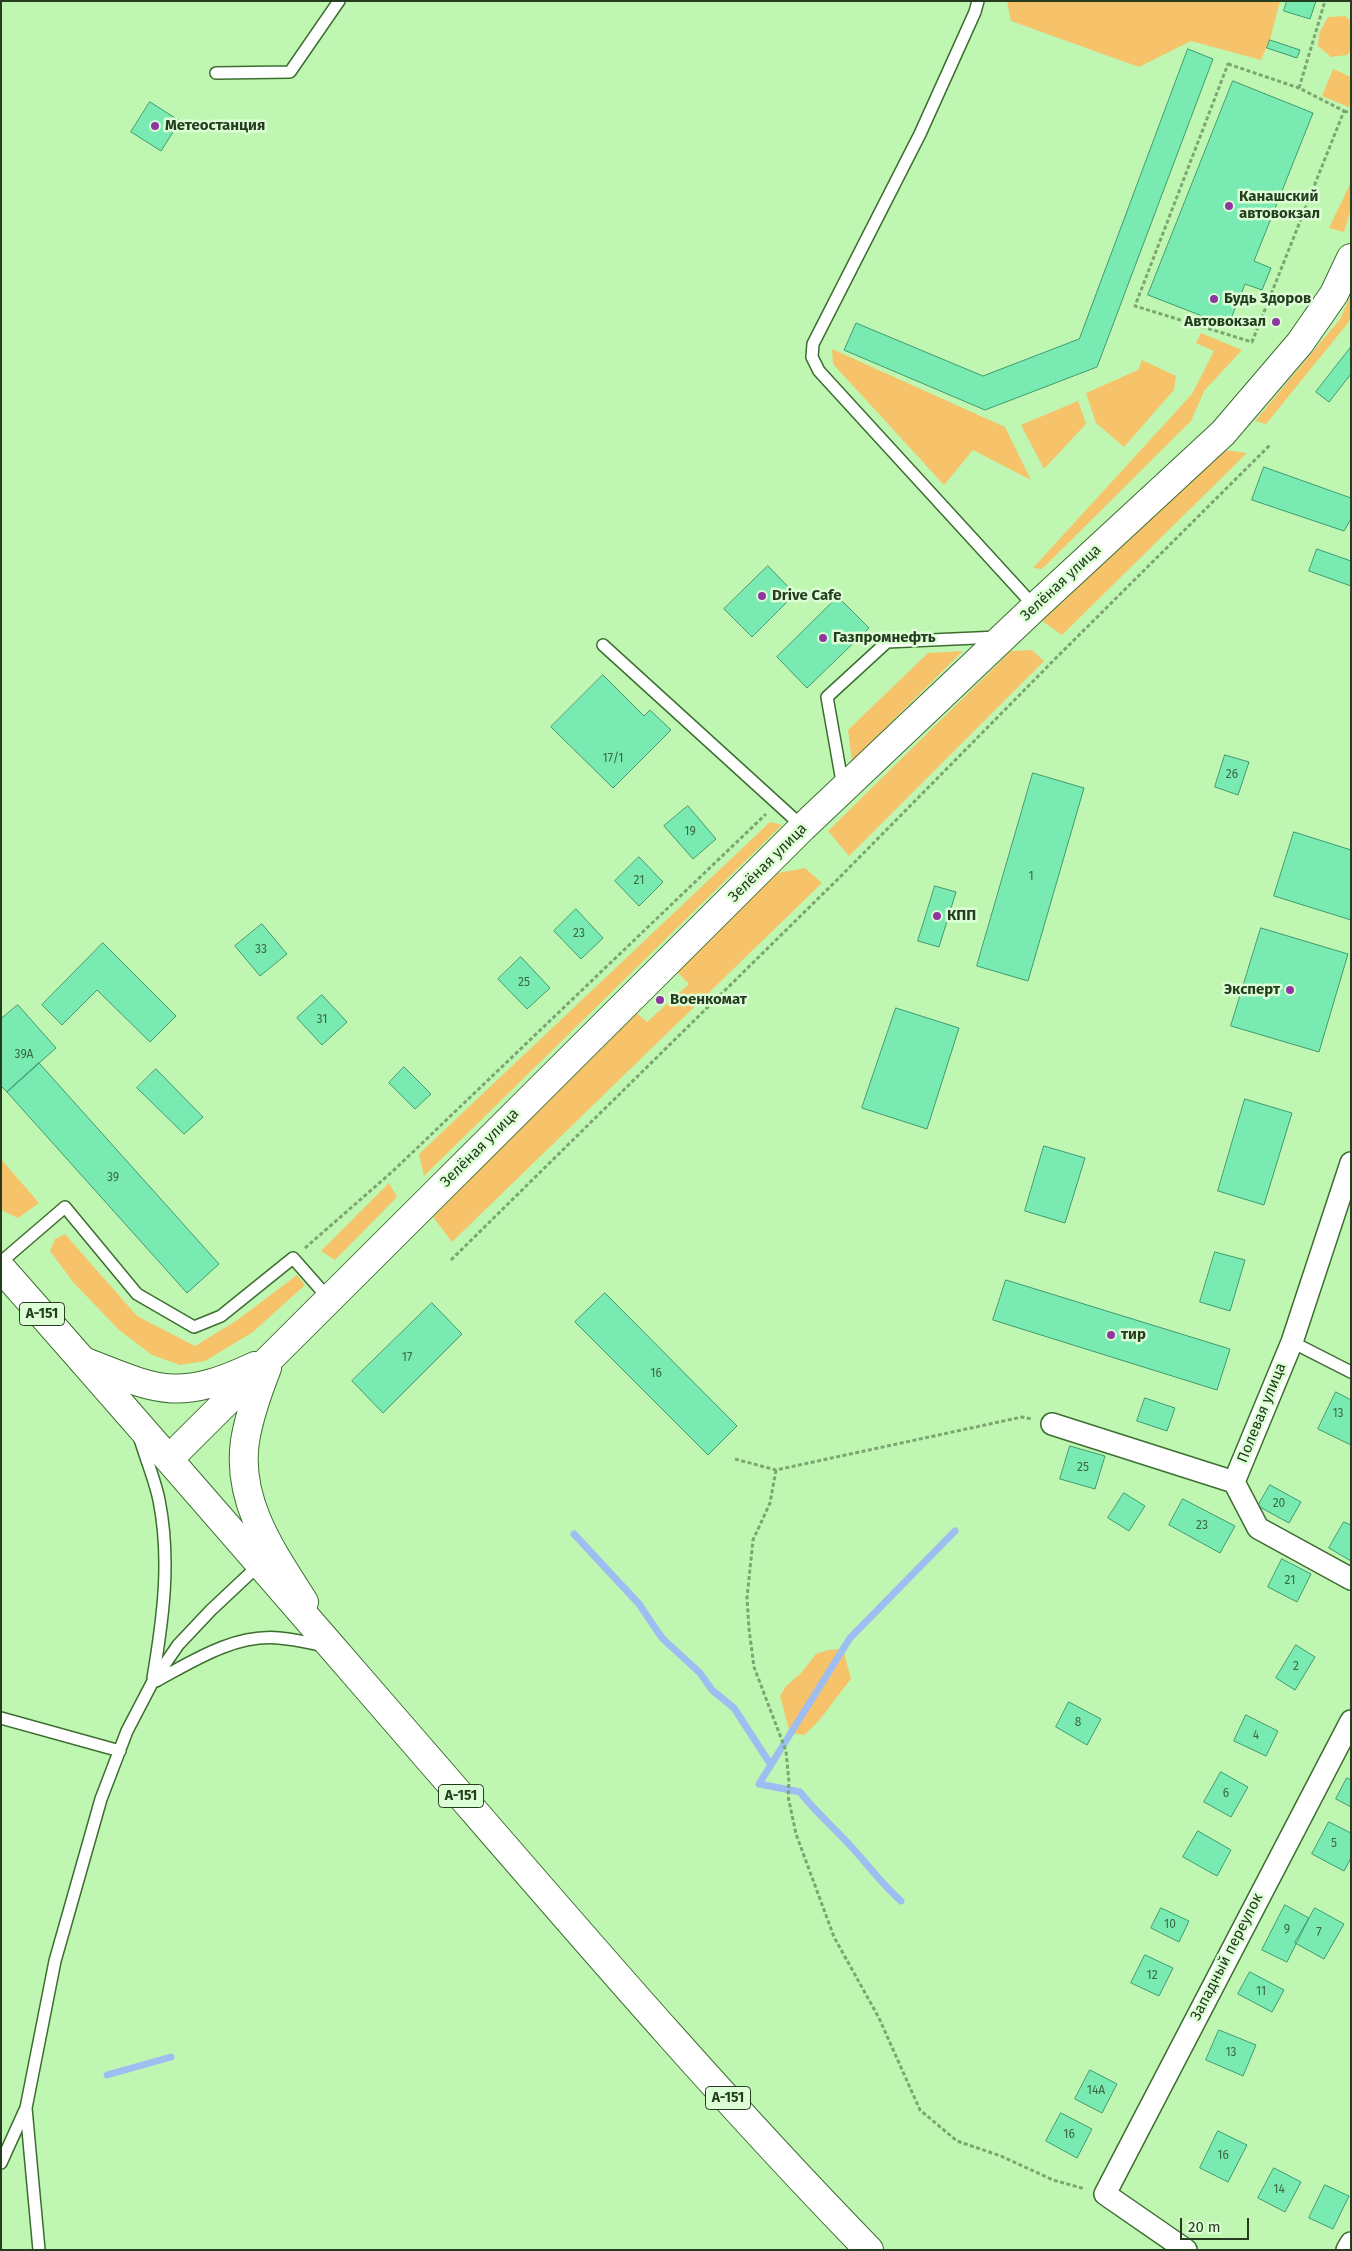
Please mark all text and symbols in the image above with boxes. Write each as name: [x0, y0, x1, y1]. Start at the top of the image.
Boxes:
place label: Метеостанция: [165, 117, 265, 135]
marker: Метеостанция: [149, 120, 161, 132]
place label: Канашский автовокзал: [1239, 188, 1320, 223]
marker: Канашский автовокзал: [1223, 200, 1235, 212]
place label: Будь Здоров: [1224, 290, 1311, 308]
marker: Будь Здоров: [1208, 293, 1220, 305]
place label: Автовокзал: [1184, 313, 1266, 331]
marker: Автовокзал: [1270, 316, 1282, 328]
street label: Зелёная улица: [1017, 541, 1105, 625]
place label: Drive Cafe: [772, 587, 842, 605]
marker: Drive Cafe: [756, 590, 768, 602]
place label: Газпромнефть: [833, 629, 936, 647]
marker: Газпромнефть: [817, 632, 829, 644]
house number: 17/1: [603, 752, 623, 766]
house number: 26: [1226, 768, 1238, 782]
street label: Зелёная улица: [725, 820, 811, 906]
house number: 19: [684, 825, 696, 839]
house number: 1: [1028, 870, 1034, 884]
house number: 21: [634, 874, 644, 888]
place label: КПП: [947, 907, 976, 925]
marker: КПП: [931, 910, 943, 922]
house number: 23: [573, 927, 585, 941]
house number: 33: [255, 943, 267, 957]
house number: 25: [518, 976, 530, 990]
place label: Эксперт: [1224, 981, 1280, 999]
marker: Эксперт: [1284, 984, 1296, 996]
place label: Военкомат: [670, 991, 747, 1009]
marker: Военкомат: [654, 994, 666, 1006]
house number: 31: [317, 1013, 327, 1027]
house number: 39А: [15, 1048, 33, 1062]
street label: Зелёная улица: [437, 1105, 523, 1191]
house number: 39: [107, 1171, 119, 1185]
road number: А-151: [20, 1302, 64, 1326]
place label: тир: [1121, 1326, 1146, 1344]
marker: тир: [1105, 1329, 1117, 1341]
house number: 17: [402, 1351, 412, 1365]
street label: Полевая улица: [1234, 1360, 1290, 1466]
house number: 16: [650, 1367, 662, 1381]
house number: 13: [1332, 1407, 1344, 1421]
house number: 25: [1077, 1461, 1089, 1475]
house number: 20: [1273, 1497, 1285, 1511]
house number: 23: [1196, 1519, 1208, 1533]
house number: 21: [1285, 1574, 1295, 1588]
house number: 2: [1293, 1660, 1299, 1674]
house number: 8: [1075, 1716, 1081, 1730]
house number: 4: [1253, 1729, 1259, 1743]
road number: А-151: [438, 1784, 484, 1808]
house number: 6: [1223, 1787, 1229, 1801]
house number: 5: [1331, 1837, 1337, 1851]
street label: Западный переулок: [1187, 1890, 1267, 2024]
house number: 10: [1164, 1918, 1176, 1932]
house number: 9: [1284, 1923, 1290, 1937]
house number: 7: [1316, 1926, 1322, 1940]
house number: 12: [1146, 1969, 1158, 1983]
house number: 11: [1256, 1985, 1266, 1999]
house number: 13: [1225, 2046, 1237, 2060]
house number: 14А: [1087, 2084, 1105, 2098]
road number: А-151: [706, 2086, 750, 2110]
house number: 16: [1063, 2128, 1075, 2142]
house number: 16: [1217, 2149, 1229, 2163]
house number: 14: [1273, 2183, 1285, 2197]
scale bar: [1182, 2208, 1251, 2240]
text: 20 m: [1188, 2218, 1221, 2236]

